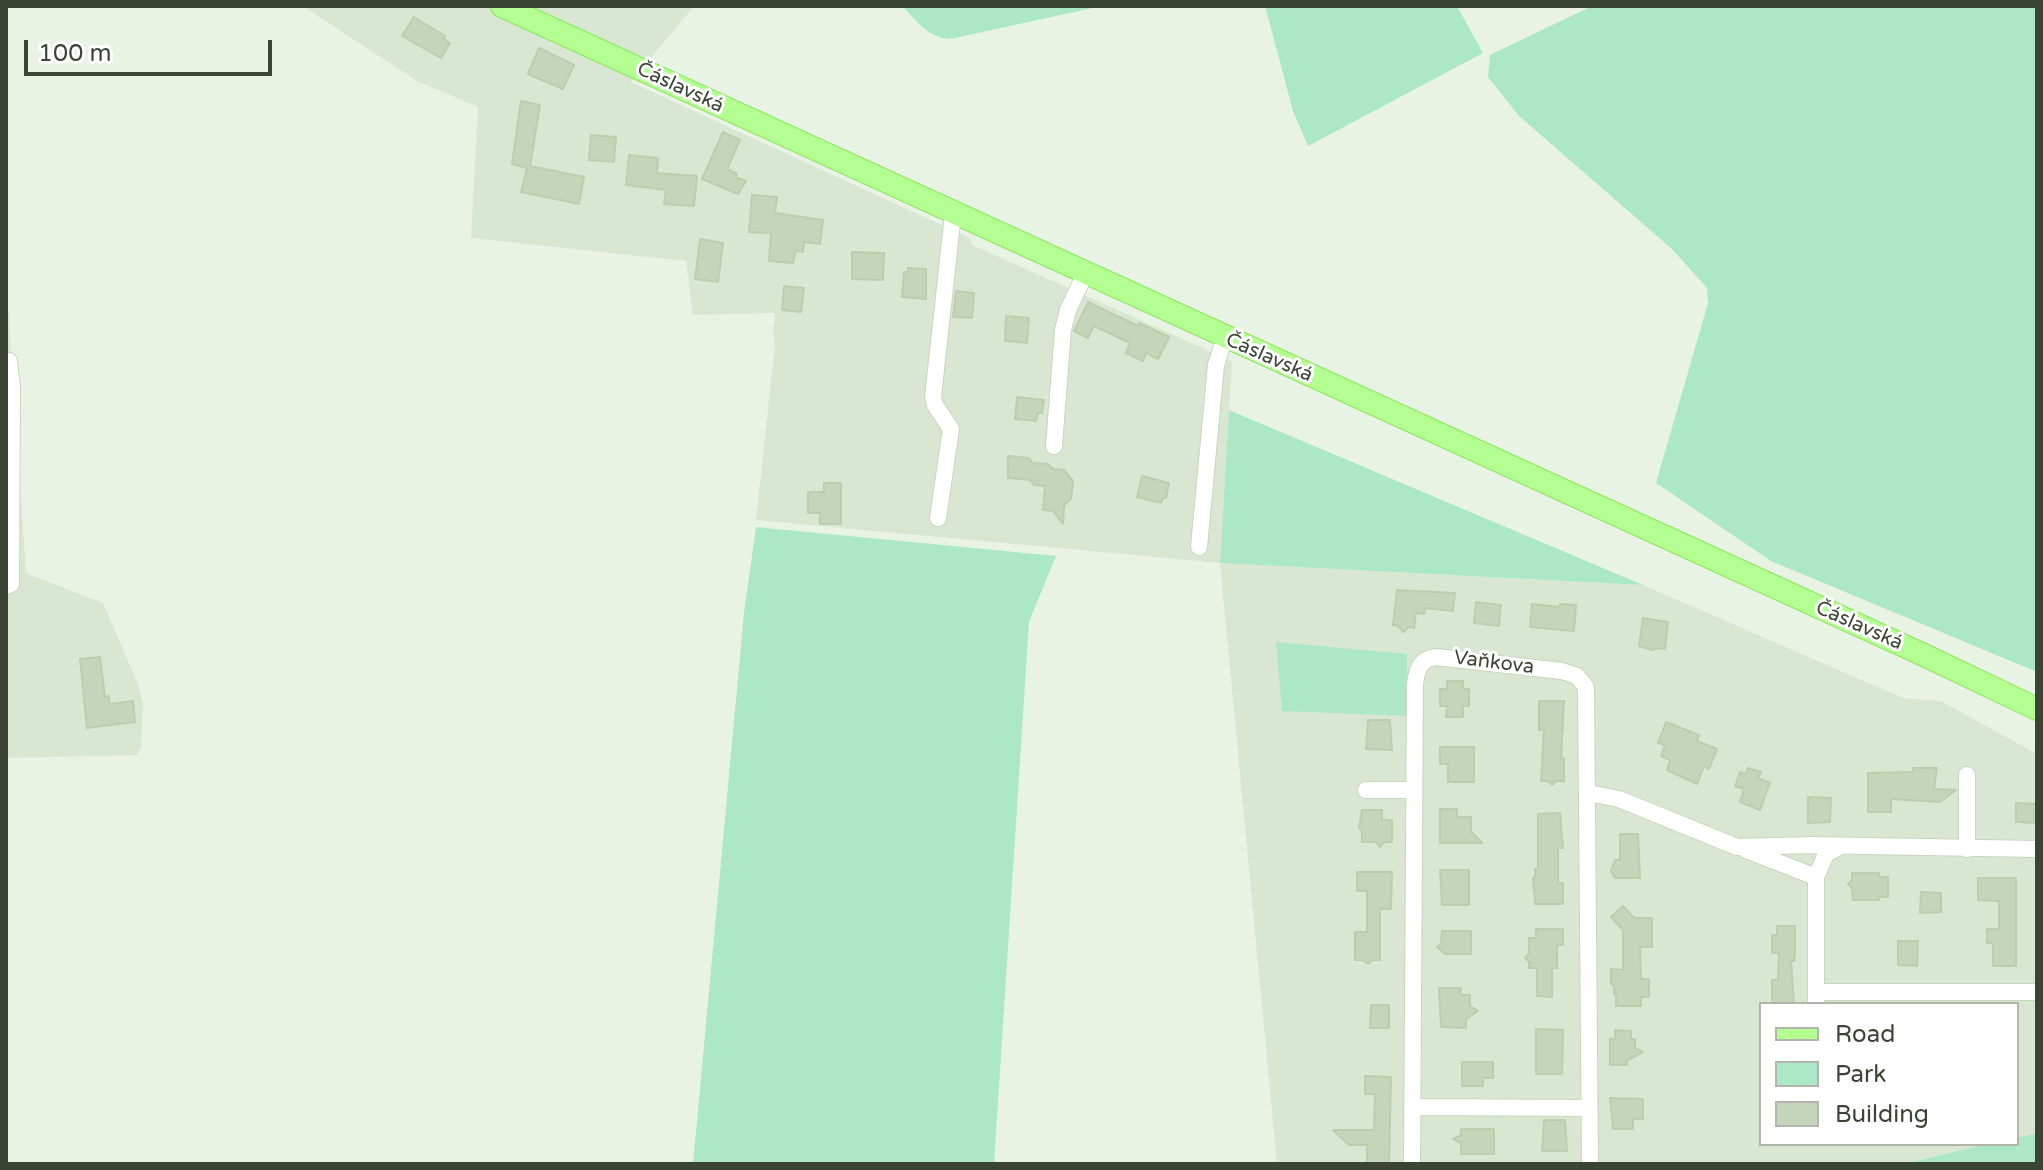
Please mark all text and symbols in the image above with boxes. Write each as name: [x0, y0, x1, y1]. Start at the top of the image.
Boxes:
scale bar: [28, 24, 276, 74]
text: 100 m: [38, 39, 112, 68]
street label: Čáslavská: [633, 57, 727, 119]
street label: Čáslavská: [1222, 328, 1316, 388]
street label: Čáslavská: [1812, 596, 1906, 656]
street label: Vaňkova: [1453, 646, 1535, 680]
legend: [1759, 1002, 2019, 1146]
text: Road: [1835, 1020, 1895, 1049]
text: Park: [1835, 1060, 1886, 1089]
text: Building: [1835, 1100, 1929, 1129]

